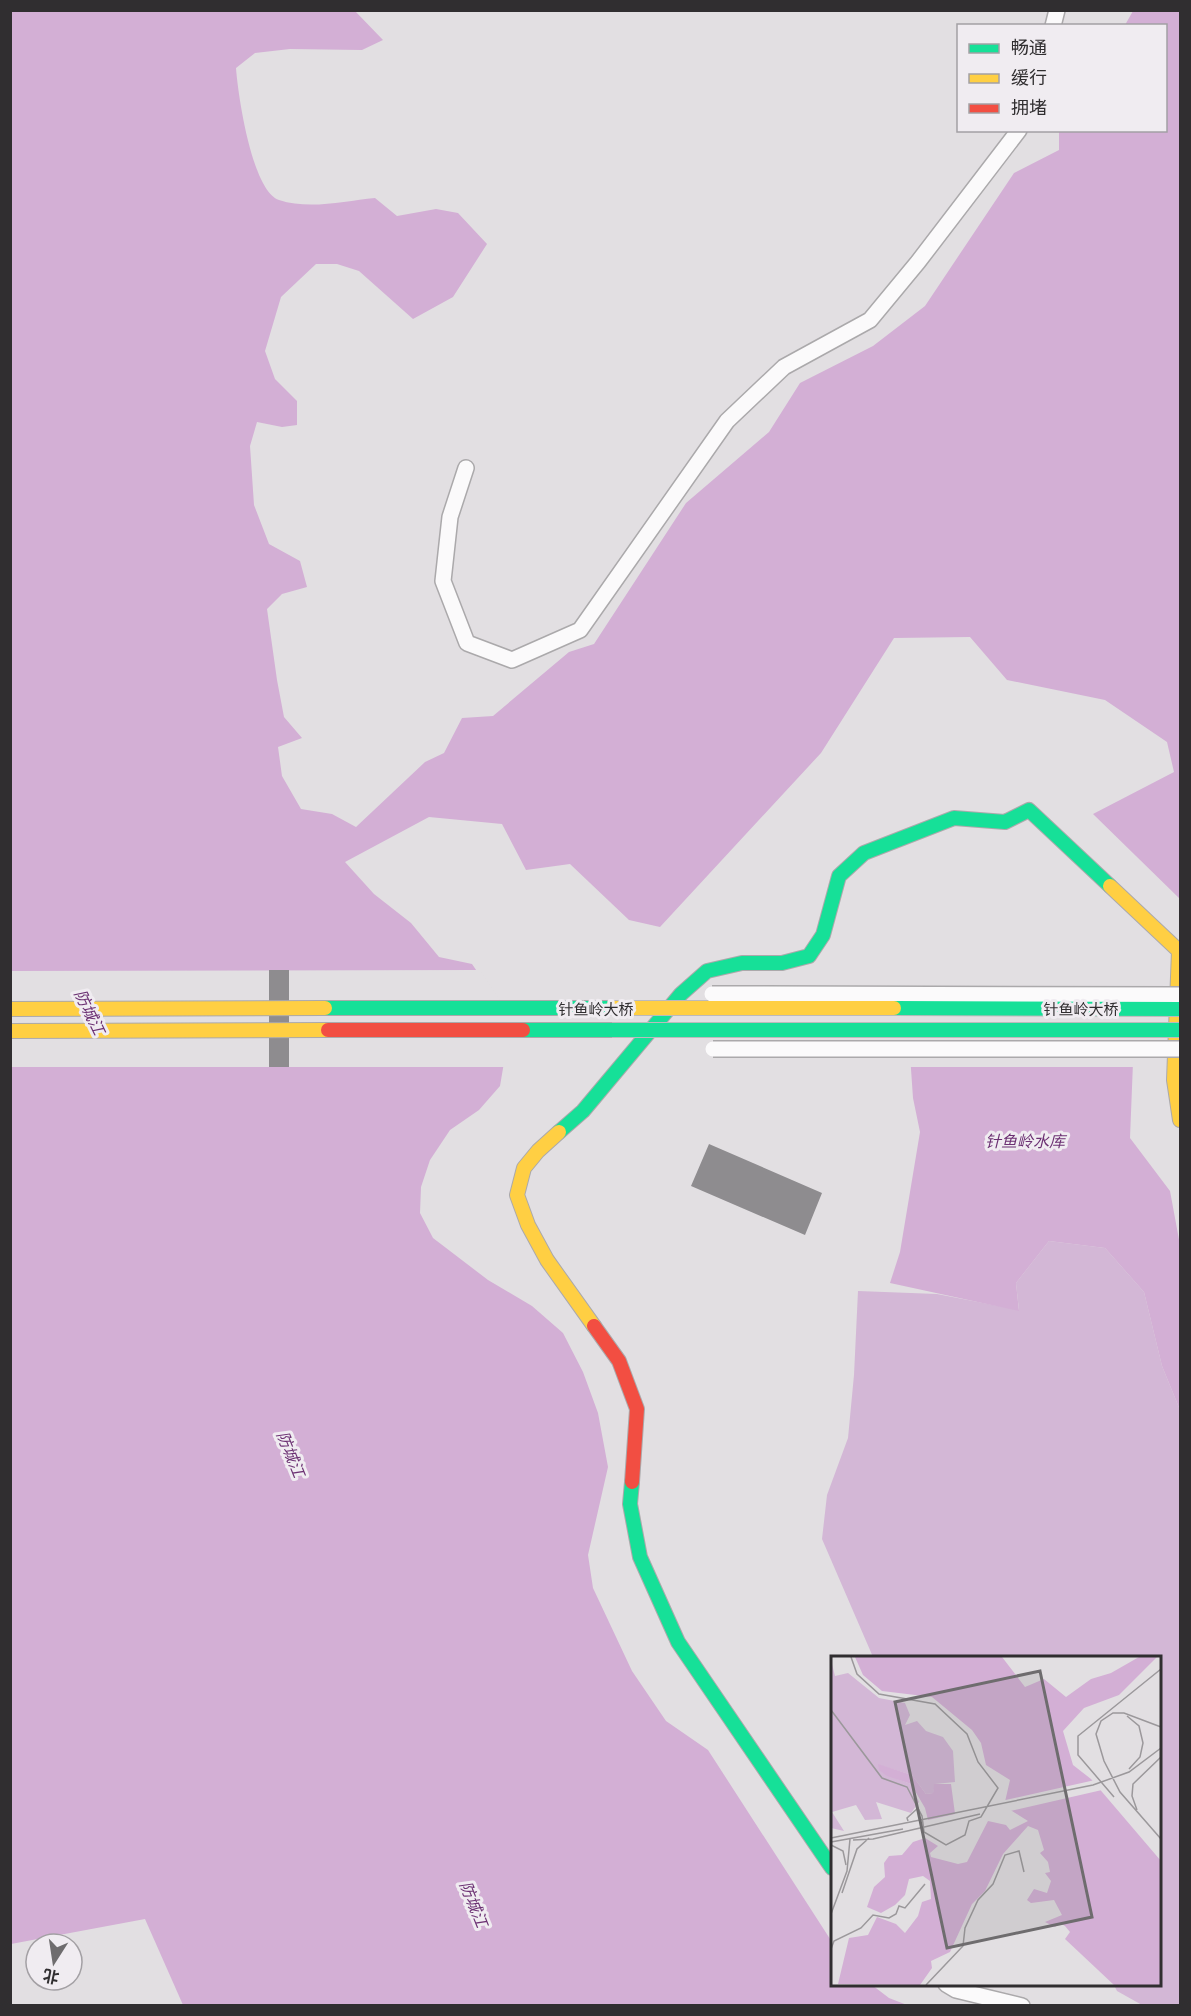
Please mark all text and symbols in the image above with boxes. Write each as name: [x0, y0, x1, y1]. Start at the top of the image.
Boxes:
legend: [957, 24, 1167, 132]
text: 畅通: [1011, 35, 1047, 59]
text: 缓行: [1011, 65, 1047, 89]
text: 拥堵: [1011, 95, 1047, 119]
water label: 防城江: [70, 986, 111, 1040]
street label: 针鱼岭大桥: [558, 999, 634, 1020]
street label: 针鱼岭大桥: [1043, 999, 1119, 1020]
water label: 针鱼岭水库: [985, 1130, 1068, 1152]
water label: 防城江: [272, 1428, 311, 1482]
inset map: [831, 1656, 1161, 1986]
water label: 防城江: [455, 1878, 494, 1932]
north arrow: [24, 1932, 84, 1992]
text: 北: [41, 1964, 61, 1989]

